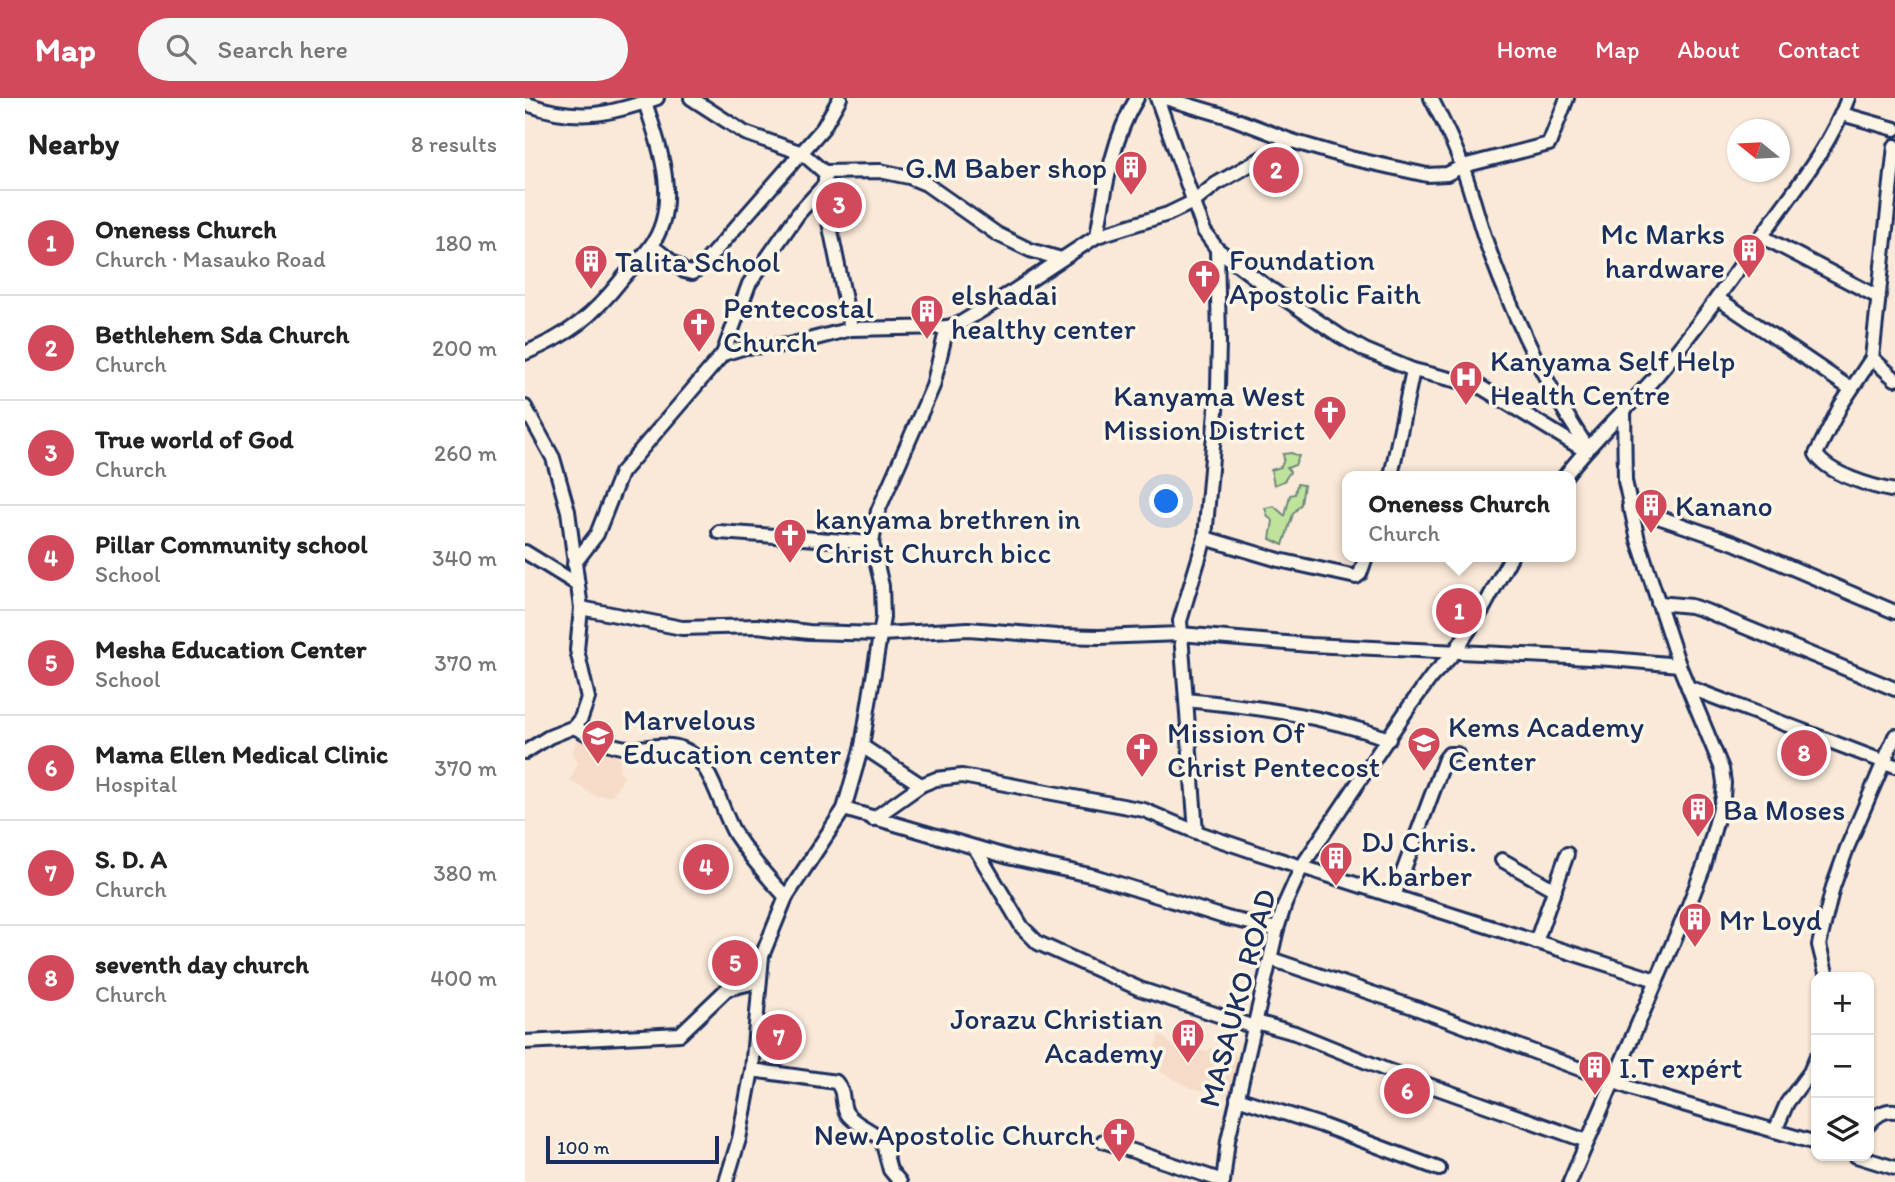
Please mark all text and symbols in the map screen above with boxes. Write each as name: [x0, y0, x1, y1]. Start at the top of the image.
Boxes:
search box: [138, 18, 628, 81]
text: Map: [35, 30, 96, 69]
icon: search: [162, 30, 200, 68]
text: Search here: [218, 33, 348, 65]
text: Home: [1497, 35, 1557, 64]
text: Map: [1595, 35, 1639, 64]
text: About: [1677, 35, 1740, 64]
text: Contact: [1778, 35, 1860, 64]
north arrow: [1727, 119, 1790, 182]
text: Nearby: [28, 125, 119, 162]
text: 8 results: [411, 130, 497, 158]
pin: 2: [1253, 144, 1299, 196]
building icon: G.M Baber shop: [1112, 148, 1150, 197]
place label: G.M Baber shop: [905, 149, 1107, 186]
pin: 3: [816, 179, 862, 231]
text: Oneness Church: [95, 213, 277, 245]
place label: Mc Marks hardware: [1601, 215, 1725, 286]
text: 1: [46, 229, 56, 257]
text: 180 m: [435, 229, 497, 257]
building icon: Mc Marks hardware: [1730, 231, 1768, 280]
place label: Foundation Apostolic Faith: [1229, 241, 1421, 312]
building icon: Talita School: [572, 242, 610, 291]
place label: Talita School: [615, 243, 781, 280]
text: Church · Masauko Road: [95, 245, 326, 273]
church icon: Foundation Apostolic Faith: [1185, 257, 1223, 306]
place label: elshadai healthy center: [951, 276, 1136, 347]
place label: Pentecostal Church: [723, 289, 874, 360]
building icon: elshadai healthy center: [908, 292, 946, 341]
church icon: Pentecostal Church: [680, 305, 718, 354]
text: Bethlehem Sda Church: [95, 318, 349, 350]
text: 2: [45, 334, 57, 362]
text: 200 m: [432, 334, 497, 362]
place label: Kanyama Self Help Health Centre: [1490, 342, 1735, 413]
text: Church: [95, 350, 167, 378]
hospital icon: Kanyama Self Help Health Centre: [1447, 358, 1485, 407]
place label: Kanyama West Mission District: [1103, 377, 1305, 448]
church icon: Kanyama West Mission District: [1311, 393, 1349, 442]
text: True world of God: [95, 423, 293, 455]
text: 3: [45, 439, 57, 467]
text: 260 m: [434, 439, 497, 467]
text: Church: [95, 455, 167, 483]
popup: [1342, 471, 1576, 562]
your location: [1149, 484, 1183, 518]
building icon: Kanano: [1632, 486, 1670, 535]
text: Oneness Church: [1368, 487, 1550, 519]
place label: Kanano: [1675, 487, 1773, 524]
place label: kanyama brethren in Christ Church bicc: [815, 500, 1081, 571]
church icon: kanyama brethren in Christ Church bicc: [771, 516, 809, 565]
text: Church: [1368, 519, 1440, 547]
text: Pillar Community school: [95, 528, 368, 560]
text: 4: [44, 544, 58, 572]
text: 340 m: [432, 544, 497, 572]
text: School: [95, 560, 160, 588]
pin: 1: [1436, 585, 1482, 637]
text: Mesha Education Center: [95, 633, 366, 665]
text: 5: [45, 649, 57, 677]
text: 370 m: [434, 649, 497, 677]
text: School: [95, 665, 160, 693]
place label: Marvelous Education center: [623, 701, 842, 772]
place label: Kems Academy Center: [1448, 708, 1644, 779]
place label: Mission Of Christ Pentecost: [1167, 714, 1380, 785]
school or university icon: Marvelous Education center: [579, 717, 617, 766]
school or university icon: Kems Academy Center: [1405, 724, 1443, 773]
pin: 8: [1781, 727, 1827, 779]
church icon: Mission Of Christ Pentecost: [1123, 730, 1161, 779]
text: Mama Ellen Medical Clinic: [95, 738, 388, 770]
text: 6: [45, 754, 57, 782]
text: 370 m: [434, 754, 497, 782]
text: Hospital: [95, 770, 177, 798]
building icon: Ba Moses: [1679, 790, 1717, 839]
place label: Ba Moses: [1723, 791, 1845, 828]
place label: DJ Chris. K.barber: [1361, 823, 1477, 894]
building icon: DJ Chris. K.barber: [1317, 839, 1355, 888]
pin: 4: [683, 841, 729, 893]
text: S. D. A: [95, 843, 167, 875]
text: 7: [45, 859, 57, 887]
text: 380 m: [433, 859, 497, 887]
text: Church: [95, 875, 167, 903]
street label: MASAUKO ROAD: [1190, 885, 1284, 1111]
building icon: Mr Loyd: [1676, 900, 1714, 949]
place label: Mr Loyd: [1719, 901, 1822, 938]
pin: 5: [712, 937, 758, 989]
text: seventh day church: [95, 948, 309, 980]
text: 8: [45, 964, 57, 992]
text: 400 m: [430, 964, 497, 992]
map controls: [1811, 972, 1874, 1161]
button: +: [1811, 972, 1874, 1035]
text: Church: [95, 980, 167, 1008]
place label: Jorazu Christian Academy: [950, 1000, 1163, 1071]
pin: 7: [756, 1011, 802, 1063]
building icon: Jorazu Christian Academy: [1169, 1016, 1207, 1065]
button: −: [1811, 1035, 1874, 1098]
building icon: I.T expért: [1576, 1048, 1614, 1097]
place label: I.T expért: [1619, 1049, 1743, 1086]
pin: 6: [1384, 1065, 1430, 1117]
button: layers: [1811, 1098, 1874, 1161]
church icon: New Apostolic Church: [1100, 1115, 1138, 1164]
place label: New Apostolic Church: [814, 1116, 1095, 1153]
scale bar: [546, 1133, 719, 1165]
text: 100 m: [557, 1136, 609, 1159]

